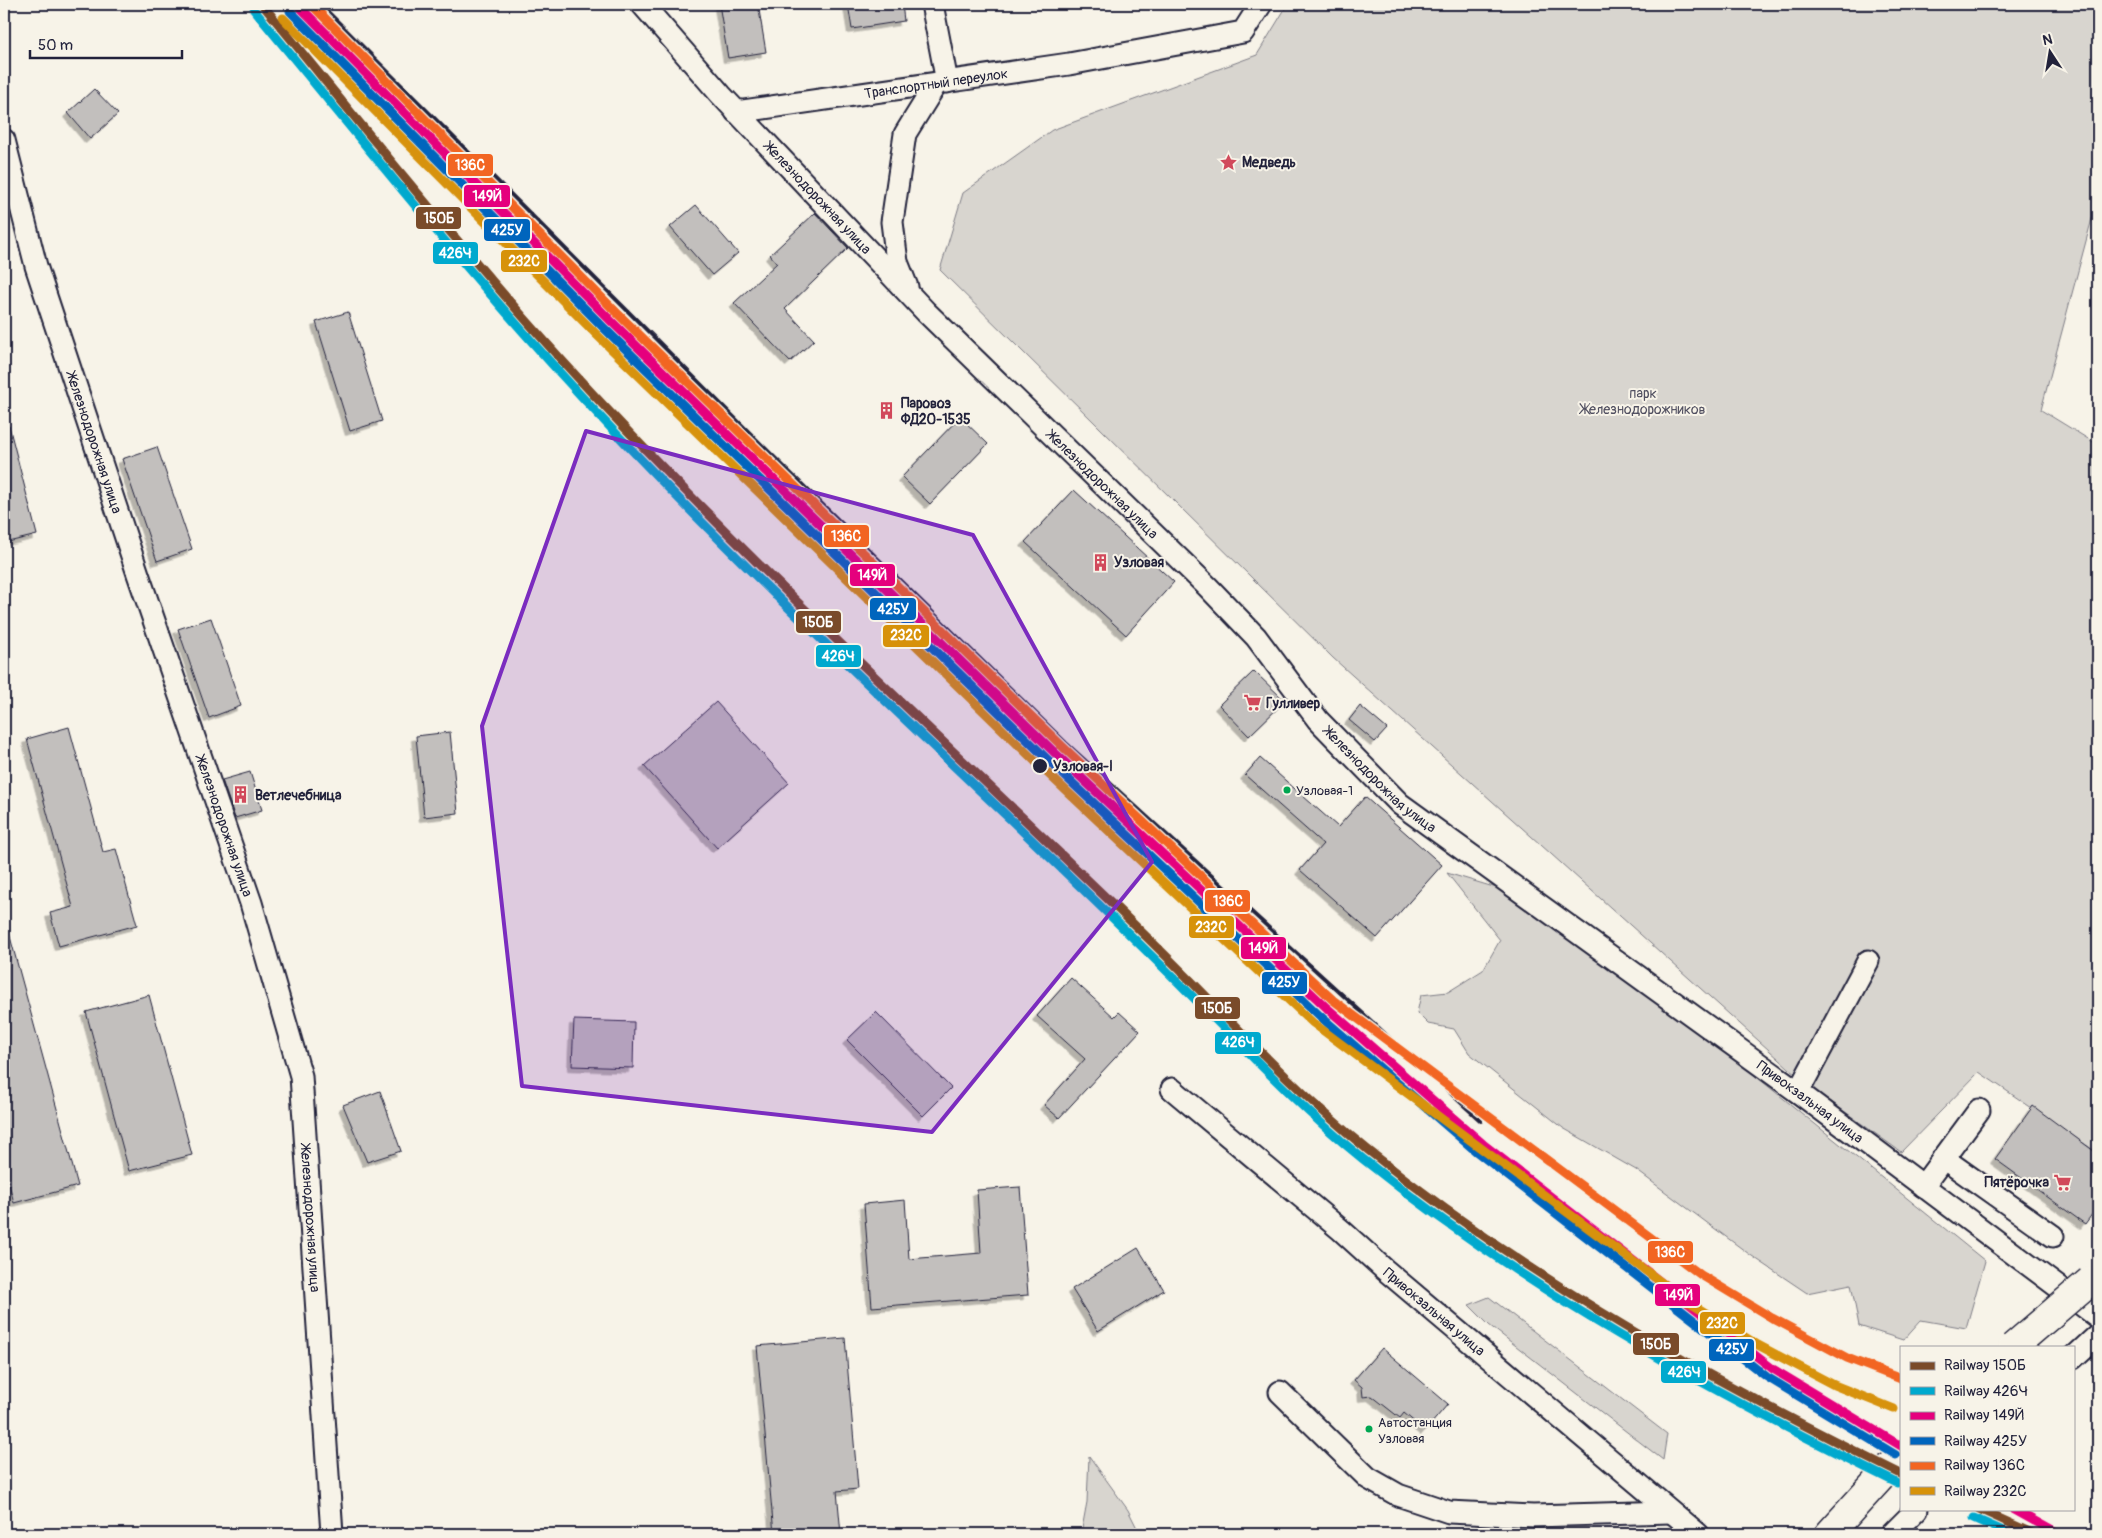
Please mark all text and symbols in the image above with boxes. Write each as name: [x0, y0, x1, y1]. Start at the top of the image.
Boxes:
scale bar: [30, 28, 182, 60]
north arrow: [2024, 28, 2074, 78]
text: N: [2041, 30, 2054, 49]
text: 50 m: [38, 36, 73, 55]
street label: Транспортный переулок: [863, 65, 1009, 102]
street label: Железнодорожная улица: [759, 137, 875, 258]
place icon: Медведь: [1218, 152, 1238, 172]
line badge: 136С: [447, 153, 494, 177]
place label: Медведь: [1242, 154, 1296, 171]
text: 136С: [455, 157, 485, 174]
line badge: 149Й: [463, 184, 511, 208]
text: 149Й: [472, 188, 502, 205]
line badge: 150Б: [415, 206, 462, 230]
text: 150Б: [423, 210, 455, 227]
line badge: 425У: [483, 218, 531, 242]
text: 425У: [491, 222, 524, 239]
line badge: 426Ч: [432, 241, 479, 265]
text: 426Ч: [439, 245, 472, 262]
line badge: 232C: [500, 249, 548, 273]
text: 232C: [508, 253, 540, 270]
street label: Железнодорожная улица: [62, 368, 125, 516]
park label: парк Железнодорожников: [1579, 385, 1705, 418]
place label: Паровоз ФД20-1535: [900, 395, 971, 428]
building icon: Паровоз ФД20-1535: [877, 401, 897, 421]
street label: Железнодорожная улица: [1042, 426, 1161, 543]
line badge: 136С: [823, 524, 870, 548]
text: 136С: [831, 528, 861, 545]
building icon: Узловая: [1090, 552, 1110, 572]
place label: Узловая: [1114, 554, 1164, 571]
line badge: 149Й: [849, 563, 896, 587]
text: 149Й: [857, 567, 887, 584]
line badge: 425У: [869, 597, 917, 621]
text: 425У: [877, 601, 910, 618]
line badge: 150Б: [795, 610, 842, 634]
text: 150Б: [802, 614, 834, 631]
line badge: 232C: [882, 624, 930, 648]
text: 232C: [890, 627, 922, 644]
line badge: 426Ч: [815, 644, 862, 668]
text: 426Ч: [822, 648, 855, 665]
supermarket icon: Гулливер: [1242, 693, 1262, 713]
place label: Гулливер: [1266, 695, 1320, 712]
street label: Железнодорожная улица: [1319, 722, 1439, 836]
street label: Железнодорожная улица: [191, 752, 256, 899]
marker: Узловая-I: [1031, 757, 1049, 775]
place label: Узловая-I: [1053, 758, 1113, 775]
place label: Узловая-1: [1296, 783, 1353, 799]
building icon: Ветлечебница: [231, 785, 251, 805]
marker: Узловая-1: [1282, 785, 1292, 795]
place label: Ветлечебница: [255, 787, 342, 804]
line badge: 136С: [1204, 889, 1251, 913]
text: 136С: [1213, 893, 1243, 910]
line badge: 232C: [1188, 915, 1235, 939]
text: 232C: [1195, 919, 1227, 936]
line badge: 149Й: [1240, 936, 1287, 960]
text: 149Й: [1248, 940, 1278, 957]
line badge: 425У: [1261, 971, 1308, 995]
text: 425У: [1268, 974, 1301, 991]
line badge: 150Б: [1194, 996, 1241, 1020]
text: 150Б: [1201, 1000, 1233, 1017]
line badge: 426Ч: [1214, 1031, 1262, 1055]
text: 426Ч: [1222, 1034, 1255, 1051]
street label: Привокзальная улица: [1753, 1057, 1866, 1147]
street label: Железнодорожная улица: [297, 1142, 324, 1293]
supermarket icon: Пятёрочка: [2053, 1172, 2073, 1192]
place label: Пятёрочка: [1985, 1174, 2049, 1191]
line badge: 136С: [1647, 1240, 1694, 1264]
text: 136С: [1655, 1244, 1685, 1261]
street label: Привокзальная улица: [1380, 1264, 1488, 1360]
line badge: 149Й: [1654, 1283, 1701, 1307]
text: 149Й: [1663, 1287, 1693, 1304]
line badge: 232C: [1699, 1311, 1746, 1335]
text: 232C: [1706, 1315, 1738, 1332]
line badge: 150Б: [1632, 1332, 1680, 1356]
text: 150Б: [1640, 1336, 1672, 1353]
line badge: 425У: [1708, 1338, 1755, 1362]
text: 425У: [1716, 1341, 1749, 1358]
legend: [1900, 1346, 2074, 1510]
text: Railway 150Б: [1944, 1356, 2026, 1375]
line badge: 426Ч: [1660, 1360, 1707, 1384]
text: 426Ч: [1668, 1364, 1701, 1381]
text: Railway 426Ч: [1944, 1382, 2027, 1401]
text: Railway 149Й: [1944, 1406, 2024, 1425]
place label: Автостанция Узловая: [1378, 1415, 1452, 1447]
marker: Автостанция Узловая: [1364, 1424, 1374, 1434]
text: Railway 425У: [1944, 1432, 2027, 1451]
text: Railway 136С: [1944, 1456, 2025, 1475]
text: Railway 232C: [1944, 1482, 2027, 1501]

